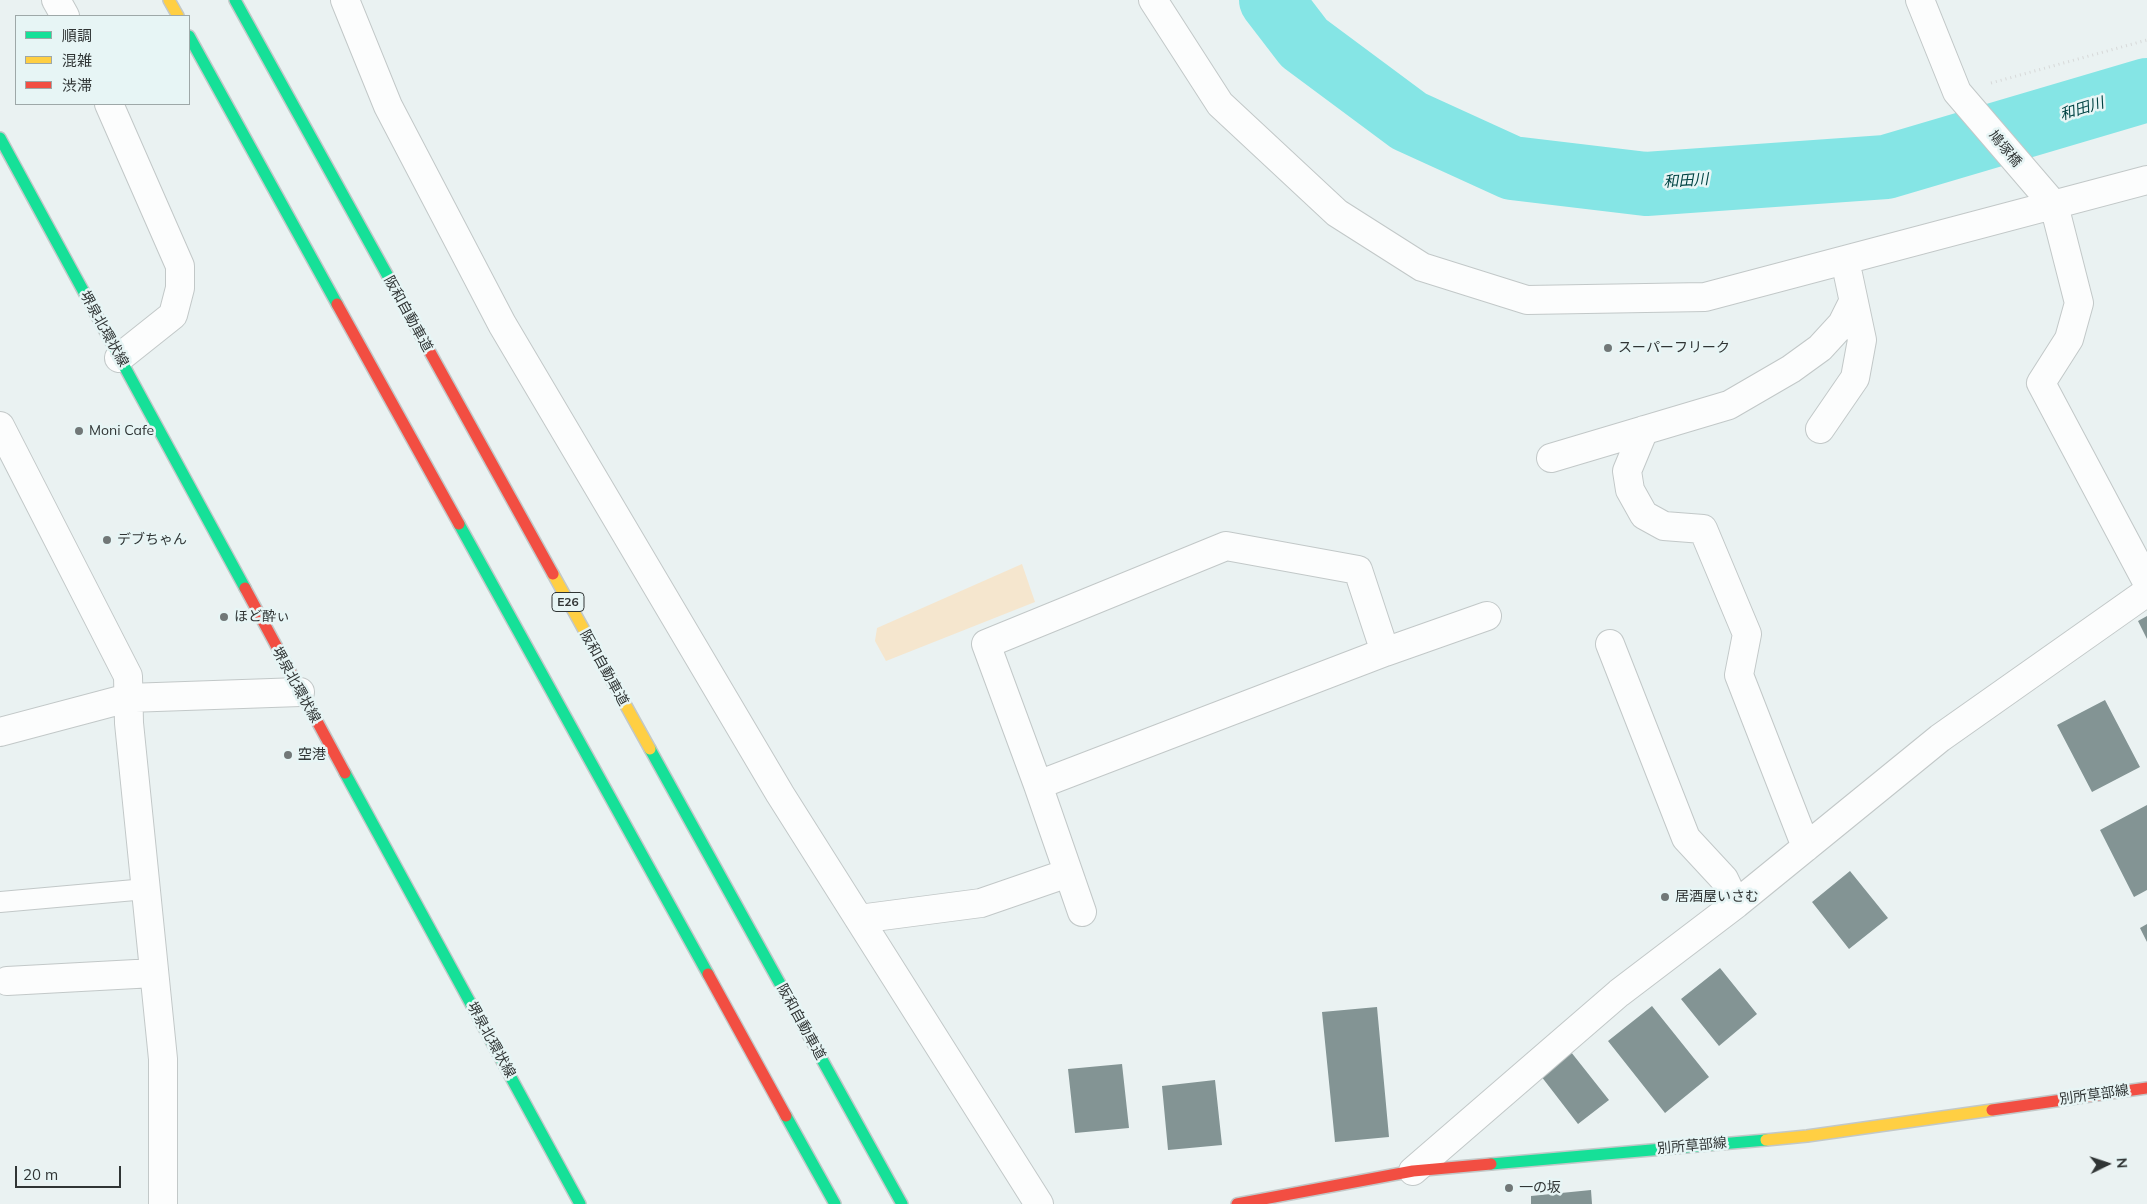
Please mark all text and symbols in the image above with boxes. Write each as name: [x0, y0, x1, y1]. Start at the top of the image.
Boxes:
legend: [15, 15, 190, 105]
text: 順調: [62, 26, 92, 45]
text: 混雑: [62, 51, 92, 70]
text: 渋滞: [62, 76, 92, 95]
water label: 和田川: [2058, 94, 2106, 124]
street label: 鳩塚橋: [1985, 128, 2025, 170]
water label: 和田川: [1663, 170, 1709, 192]
street label: 阪和自動車道: [380, 273, 436, 355]
street label: 堺泉北環状線: [76, 288, 132, 370]
place label: スーパーフリーク: [1618, 340, 1730, 356]
marker: スーパーフリーク: [1602, 342, 1614, 354]
place label: Moni Cafe: [89, 423, 154, 439]
marker: Moni Cafe: [73, 425, 85, 437]
place label: デブちゃん: [117, 532, 187, 548]
marker: デブちゃん: [101, 534, 113, 546]
road number: E26: [552, 592, 584, 612]
place label: ほど酔ぃ: [234, 609, 290, 625]
marker: ほど酔ぃ: [218, 611, 230, 623]
street label: 阪和自動車道: [576, 627, 632, 709]
street label: 堺泉北環状線: [268, 644, 324, 726]
place label: 空港: [298, 747, 326, 763]
marker: 空港: [282, 749, 294, 761]
place label: 居酒屋いさむ: [1675, 889, 1759, 905]
marker: 居酒屋いさむ: [1659, 891, 1671, 903]
street label: 阪和自動車道: [773, 981, 829, 1063]
street label: 堺泉北環状線: [463, 999, 519, 1081]
street label: 別所草部線: [2058, 1082, 2130, 1108]
street label: 別所草部線: [1656, 1135, 1728, 1157]
north arrow: [2082, 1139, 2132, 1189]
scale bar: [18, 1156, 124, 1188]
text: N: [2113, 1157, 2131, 1169]
text: 20 m: [23, 1165, 58, 1184]
place label: 一の坂: [1519, 1180, 1561, 1196]
marker: 一の坂: [1503, 1182, 1515, 1194]

